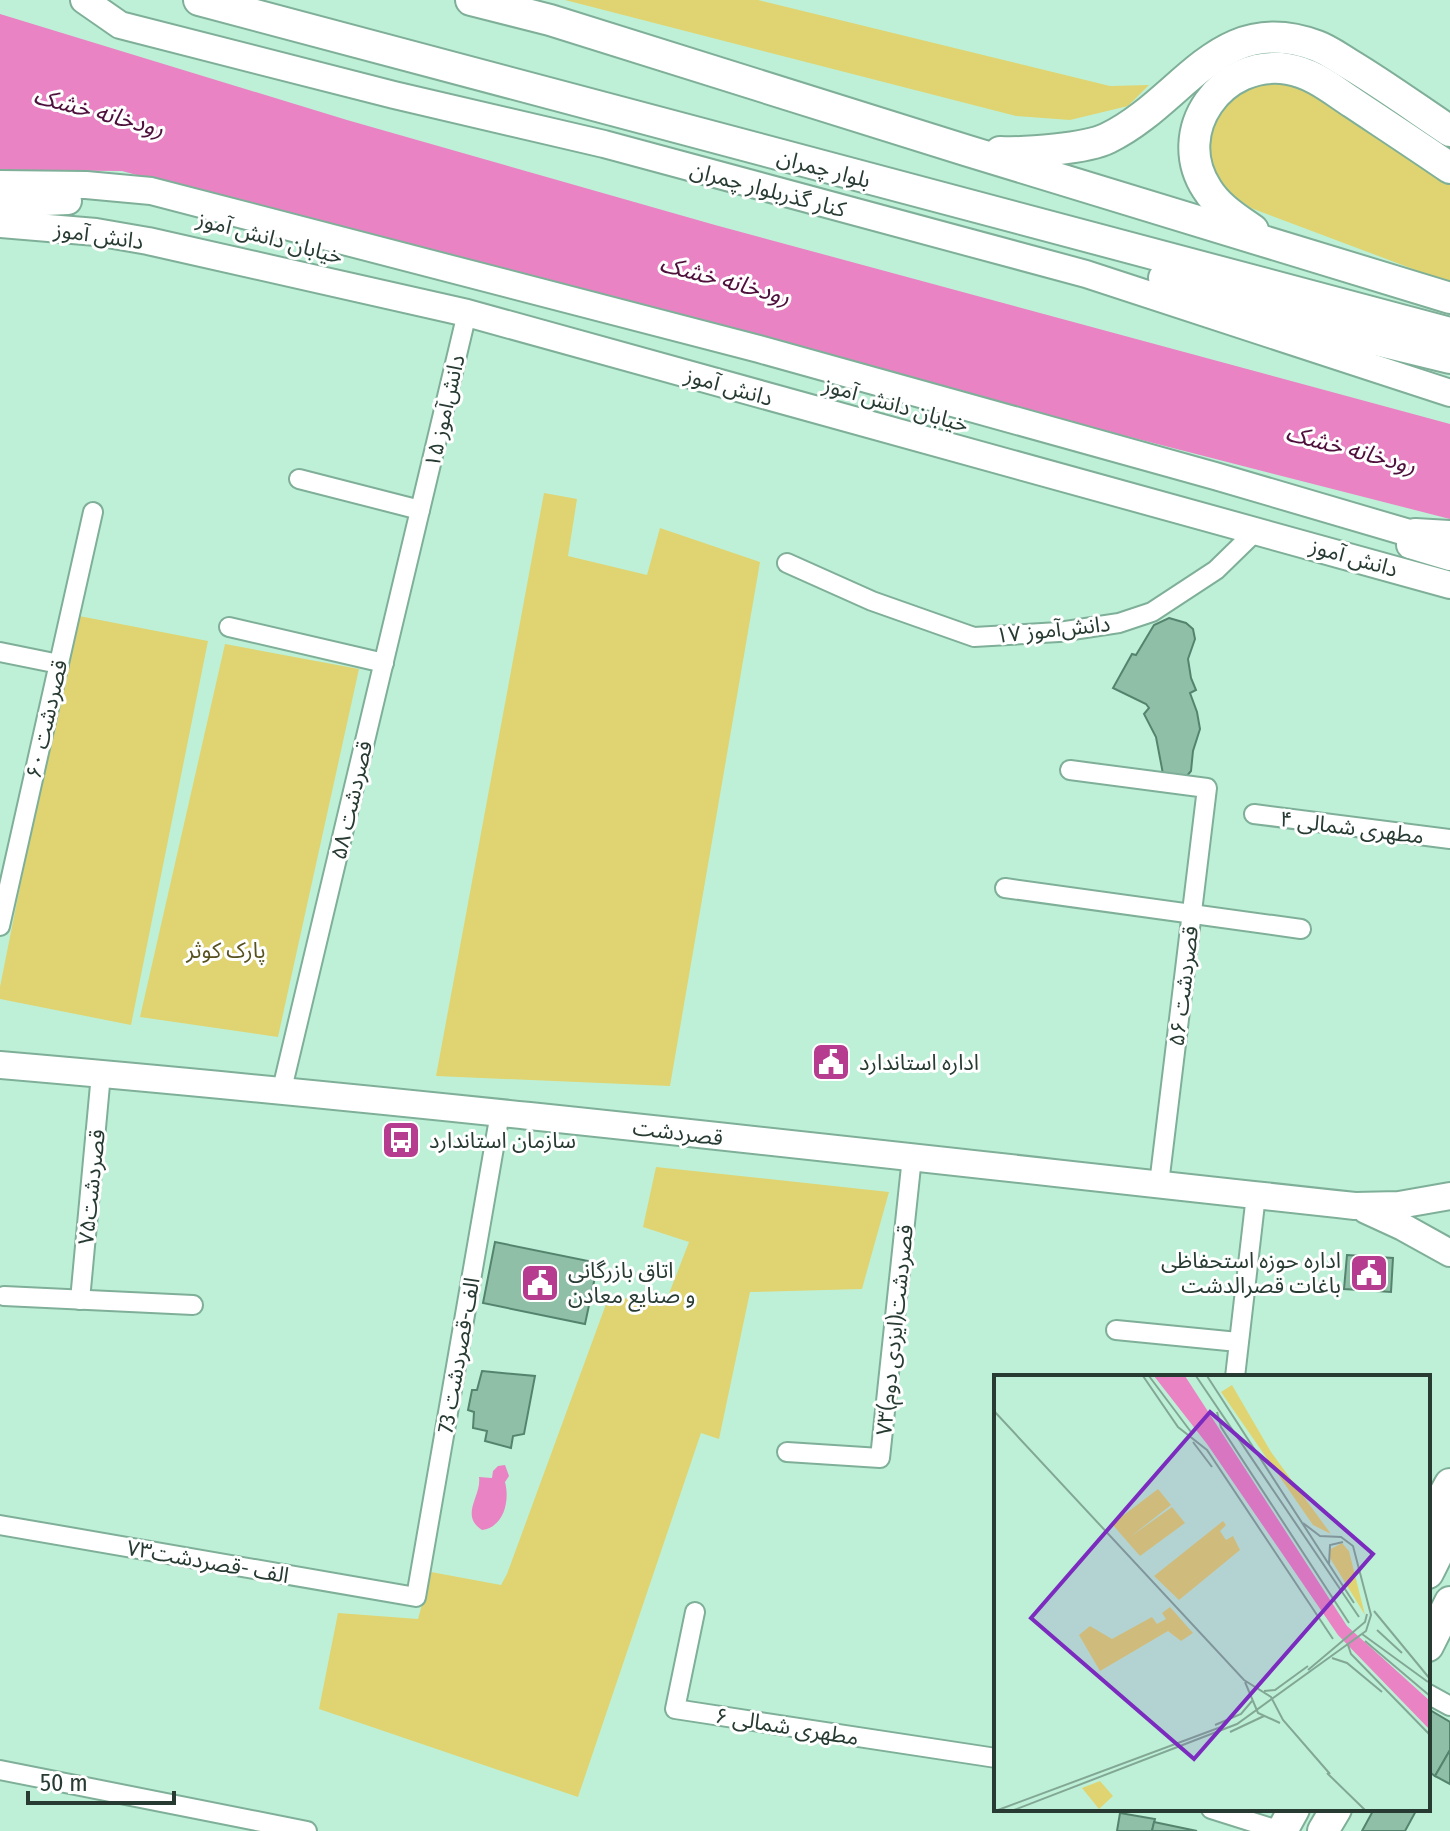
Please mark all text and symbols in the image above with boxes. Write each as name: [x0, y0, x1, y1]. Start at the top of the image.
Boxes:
water label: رودخانه خشک: [31, 81, 167, 143]
street label: بلوار چمران: [774, 143, 874, 195]
street label: کنار گذربلوار چمران: [687, 156, 850, 224]
street label: خیابان دانش آموز: [193, 205, 346, 270]
street label: دانش آموز: [52, 216, 145, 255]
water label: رودخانه خشک: [657, 249, 793, 311]
street label: دانش‌آموز ۱۵: [418, 352, 471, 470]
street label: دانش آموز: [681, 361, 776, 412]
street label: خیابان دانش آموز: [819, 371, 972, 438]
water label: رودخانه خشک: [1283, 418, 1419, 480]
street label: دانش آموز: [1306, 532, 1401, 583]
street label: دانش‌آموز ۱۷: [994, 610, 1112, 649]
street label: ۶۰ قصردشت: [20, 657, 73, 781]
street label: قصردشت ۵۸: [325, 738, 378, 862]
street label: ۴ مطهری شمالی: [1278, 805, 1426, 850]
street label: ۵۶ قصردشت: [1163, 924, 1204, 1048]
park label: پارک کوثر: [185, 937, 266, 965]
public building icon: اداره استاندارد: [810, 1041, 852, 1083]
place label: اداره استاندارد: [859, 1049, 979, 1076]
street label: قصردشت: [631, 1114, 725, 1151]
bus stop icon: سازمان استاندارد: [380, 1119, 422, 1161]
place label: سازمان استاندارد: [429, 1127, 576, 1154]
street label: قصردشت۷۵: [72, 1128, 111, 1246]
street label: ۷۳قصردشت(ایزدی دوم): [870, 1223, 922, 1437]
place label: اداره حوزه استحفاظی باغات قصرالدشت: [1161, 1247, 1341, 1299]
public building icon: اداره حوزه استحفاظی باغات قصرالدشت: [1348, 1252, 1390, 1294]
place label: اتاق بازرگانی و صنایع معادن: [568, 1257, 695, 1312]
public building icon: اتاق بازرگانی و صنایع معادن: [519, 1262, 561, 1304]
street label: 73 الف-قصردشت: [432, 1275, 485, 1435]
inset map: [994, 1375, 1430, 1811]
street label: الف -قصردشت۷۳: [125, 1534, 291, 1589]
street label: ۶ مطهری شمالی: [713, 1702, 861, 1751]
scale bar: [28, 1755, 174, 1805]
text: 50 m: [40, 1769, 88, 1797]

